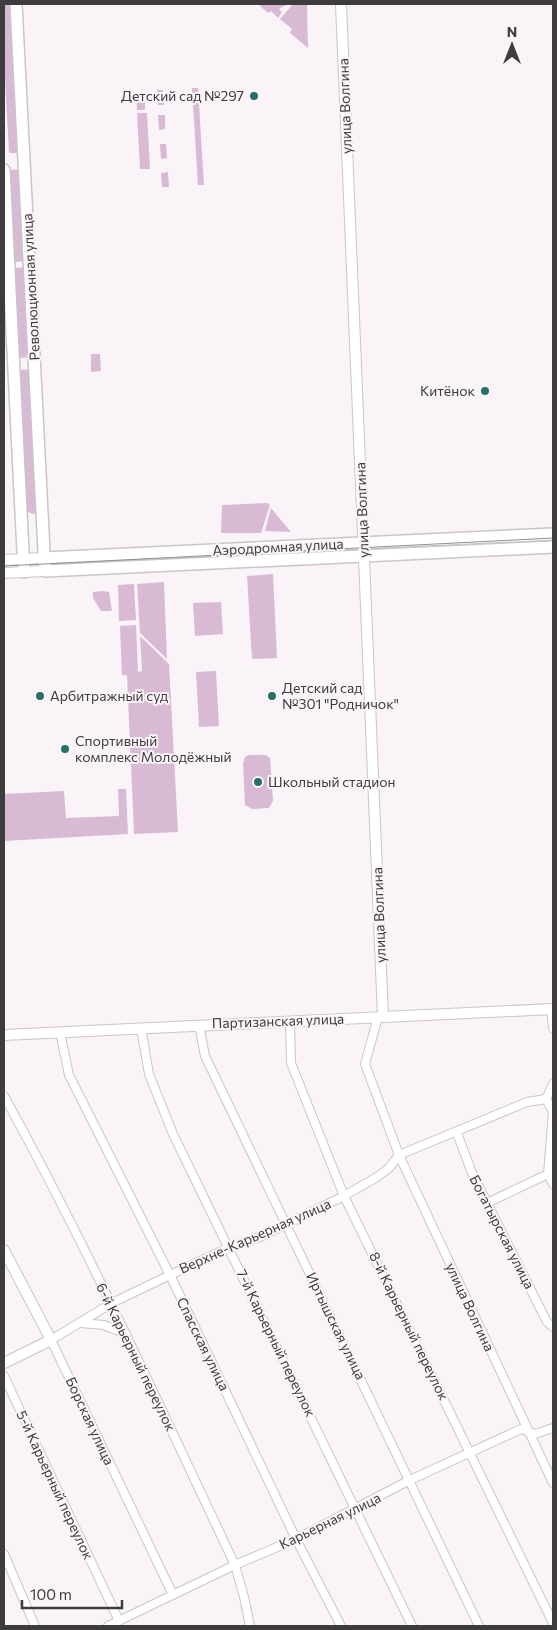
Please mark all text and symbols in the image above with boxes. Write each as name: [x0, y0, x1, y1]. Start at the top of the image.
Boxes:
north arrow: [487, 20, 537, 70]
text: N: [507, 23, 517, 40]
street label: улица Волгина: [334, 58, 355, 154]
place label: Детский сад №297: [121, 87, 244, 104]
marker: Детский сад №297: [248, 90, 260, 102]
street label: Революционная улица: [18, 213, 43, 361]
place label: Китёнок: [420, 382, 476, 399]
marker: Китёнок: [479, 385, 491, 397]
street label: улица Волгина: [351, 462, 372, 558]
street label: Аэродромная улица: [212, 535, 344, 558]
place label: Детский сад №301 "Родничок": [282, 679, 399, 712]
place label: Арбитражный суд: [50, 687, 168, 704]
marker: Арбитражный суд: [34, 690, 46, 702]
marker: Детский сад №301 "Родничок": [266, 690, 278, 702]
place label: Спортивный комплекс Молодёжный: [75, 732, 232, 765]
marker: Спортивный комплекс Молодёжный: [59, 743, 71, 755]
place label: Школьный стадион: [268, 773, 396, 790]
marker: Школьный стадион: [252, 776, 264, 788]
street label: улица Волгина: [368, 867, 389, 963]
street label: Партизанская улица: [212, 1010, 344, 1031]
street label: Богатырская улица: [466, 1172, 538, 1292]
street label: Верхне-Карьерная улица: [176, 1194, 333, 1277]
street label: 8-й Карьерный переулок: [366, 1249, 453, 1403]
street label: улица Волгина: [443, 1260, 498, 1354]
street label: 7-й Карьерный переулок: [233, 1266, 320, 1420]
street label: Иртышская улица: [303, 1269, 370, 1382]
street label: 6-й Карьерный переулок: [93, 1280, 180, 1434]
street label: Спасская улица: [174, 1294, 233, 1393]
street label: Борская улица: [63, 1374, 118, 1468]
street label: 5-й Карьерный переулок: [13, 1408, 98, 1563]
street label: Карьерная улица: [276, 1489, 383, 1553]
scale bar: [22, 1578, 122, 1610]
text: 100 m: [30, 1585, 72, 1603]

